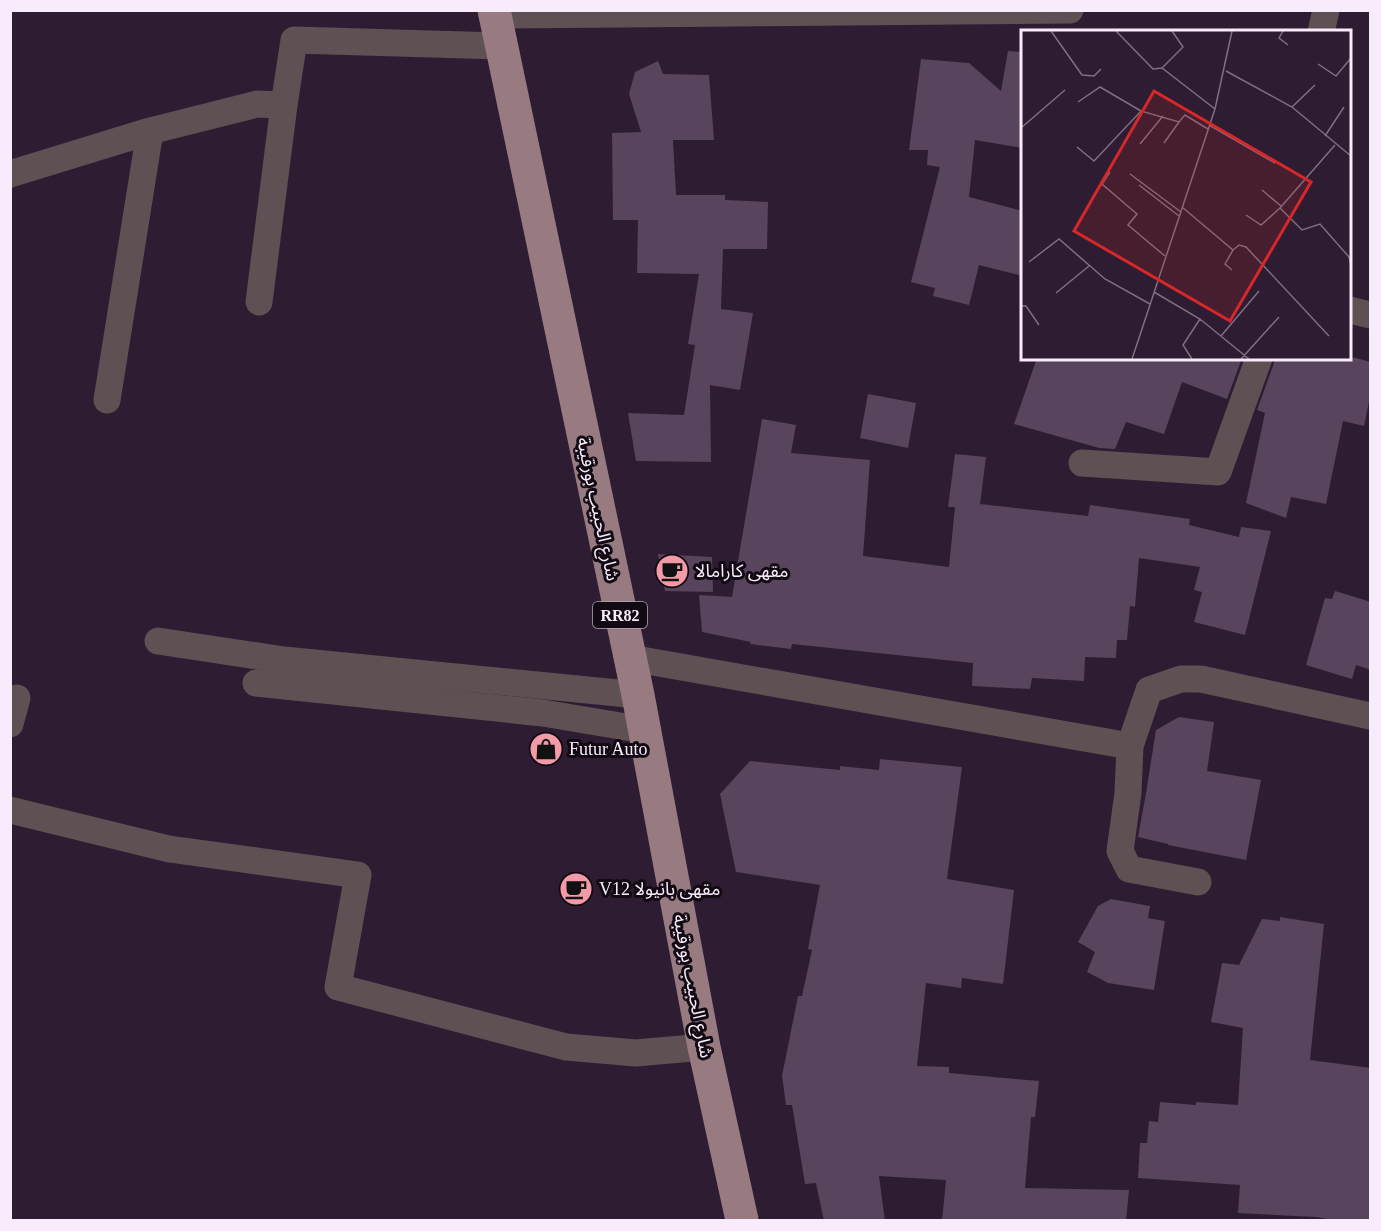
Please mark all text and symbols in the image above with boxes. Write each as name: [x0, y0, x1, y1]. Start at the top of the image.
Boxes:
inset map: [1021, 30, 1351, 360]
street label: شارع الحبيب بورقيبة: [569, 435, 623, 583]
cafe icon: مقهى كارامالا: [654, 553, 690, 589]
place label: مقهى كارامالا: [695, 561, 789, 582]
road number: RR82: [593, 602, 647, 628]
shop icon: Futur Auto: [528, 731, 564, 767]
place label: Futur Auto: [569, 739, 648, 759]
cafe icon: V12 مقهى بانيولا: [558, 871, 594, 907]
place label: V12 مقهى بانيولا: [599, 879, 720, 900]
street label: شارع الحبيب بورقيبة: [665, 912, 717, 1060]

